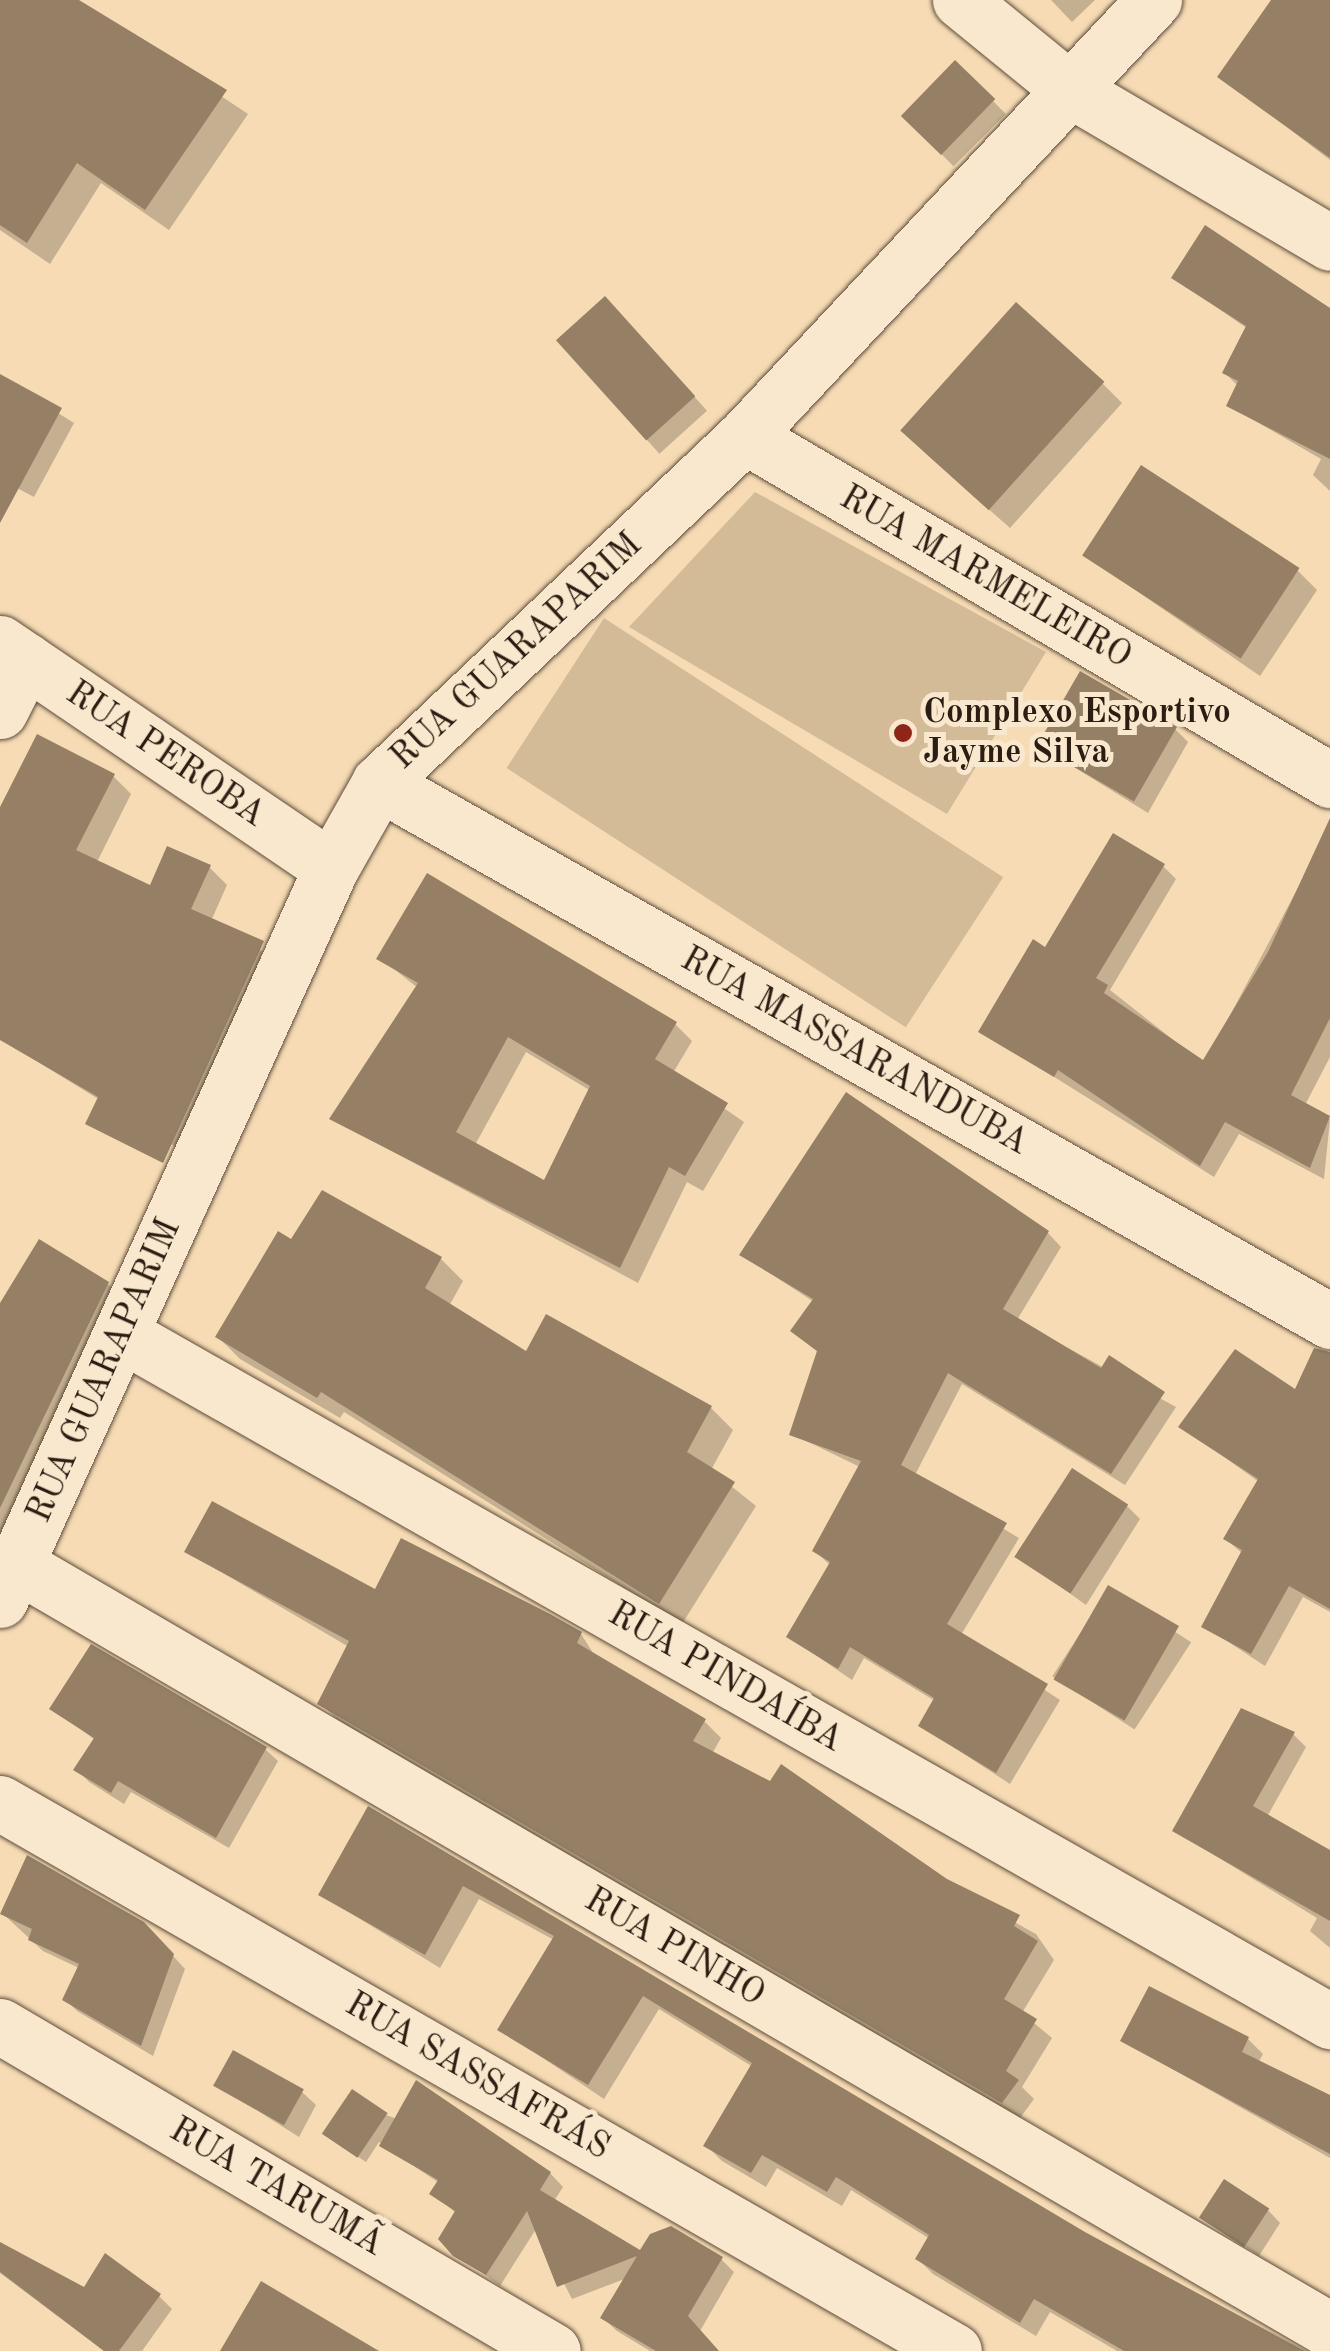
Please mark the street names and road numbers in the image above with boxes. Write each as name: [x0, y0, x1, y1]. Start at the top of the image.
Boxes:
street label: RUA MARMELEIRO: [832, 477, 1138, 679]
street label: RUA GUARAPARIM: [383, 525, 651, 779]
street label: RUA PEROBA: [57, 673, 273, 837]
street label: RUA MASSARANDUBA: [673, 939, 1035, 1165]
street label: RUA GUARAPARIM: [19, 1213, 191, 1529]
street label: RUA PINDAÍBA: [600, 1594, 850, 1762]
street label: RUA PINHO: [577, 1880, 771, 2016]
street label: RUA SASSAFRÁS: [337, 1984, 617, 2170]
street label: RUA TARUMÃ: [161, 2110, 391, 2266]

